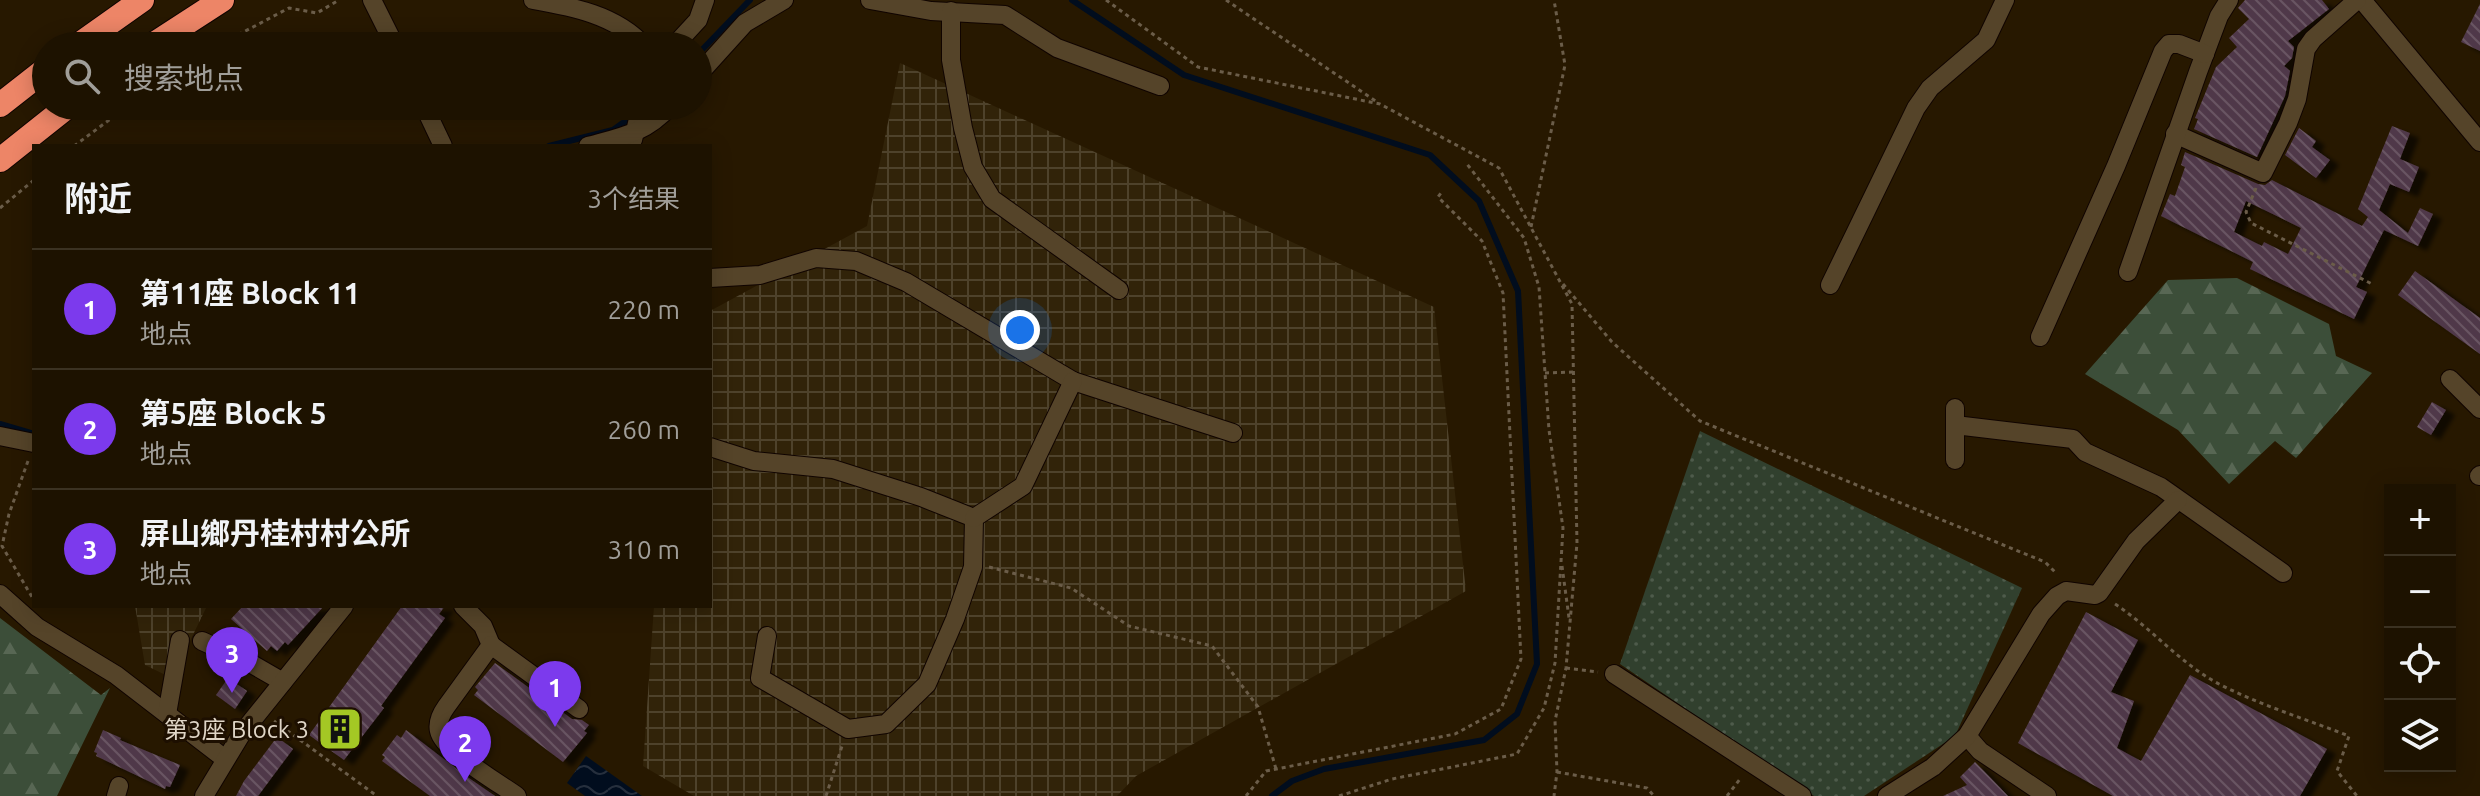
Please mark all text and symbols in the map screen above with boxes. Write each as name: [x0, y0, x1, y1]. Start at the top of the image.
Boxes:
search box: [32, 32, 712, 120]
icon: search: [60, 54, 104, 98]
text: 搜索地点: [124, 61, 244, 95]
text: 附近: [64, 179, 132, 217]
text: 3个结果: [587, 184, 680, 213]
text: 第11座 Block 11: [140, 276, 361, 310]
text: 1: [83, 295, 97, 324]
text: 220 m: [608, 295, 680, 324]
your location: [1000, 310, 1040, 350]
text: 地点: [140, 319, 192, 348]
text: 第5座 Block 5: [140, 396, 327, 430]
text: 2: [83, 415, 97, 444]
text: 260 m: [608, 415, 680, 444]
text: 地点: [140, 439, 192, 468]
map controls: [2384, 484, 2456, 772]
button: +: [2384, 484, 2456, 556]
text: 屏山鄉丹桂村村公所: [140, 516, 410, 550]
text: 3: [83, 535, 97, 564]
text: 310 m: [608, 535, 680, 564]
button: −: [2384, 556, 2456, 628]
text: 地点: [140, 559, 192, 588]
pin: 3: [206, 627, 258, 693]
button: locate: [2384, 628, 2456, 700]
pin: 1: [529, 661, 581, 727]
button: layers: [2384, 700, 2456, 772]
building icon: 第3座 Block 3: [316, 705, 364, 753]
place label: 第3座 Block 3: [164, 716, 309, 743]
pin: 2: [439, 716, 491, 782]

